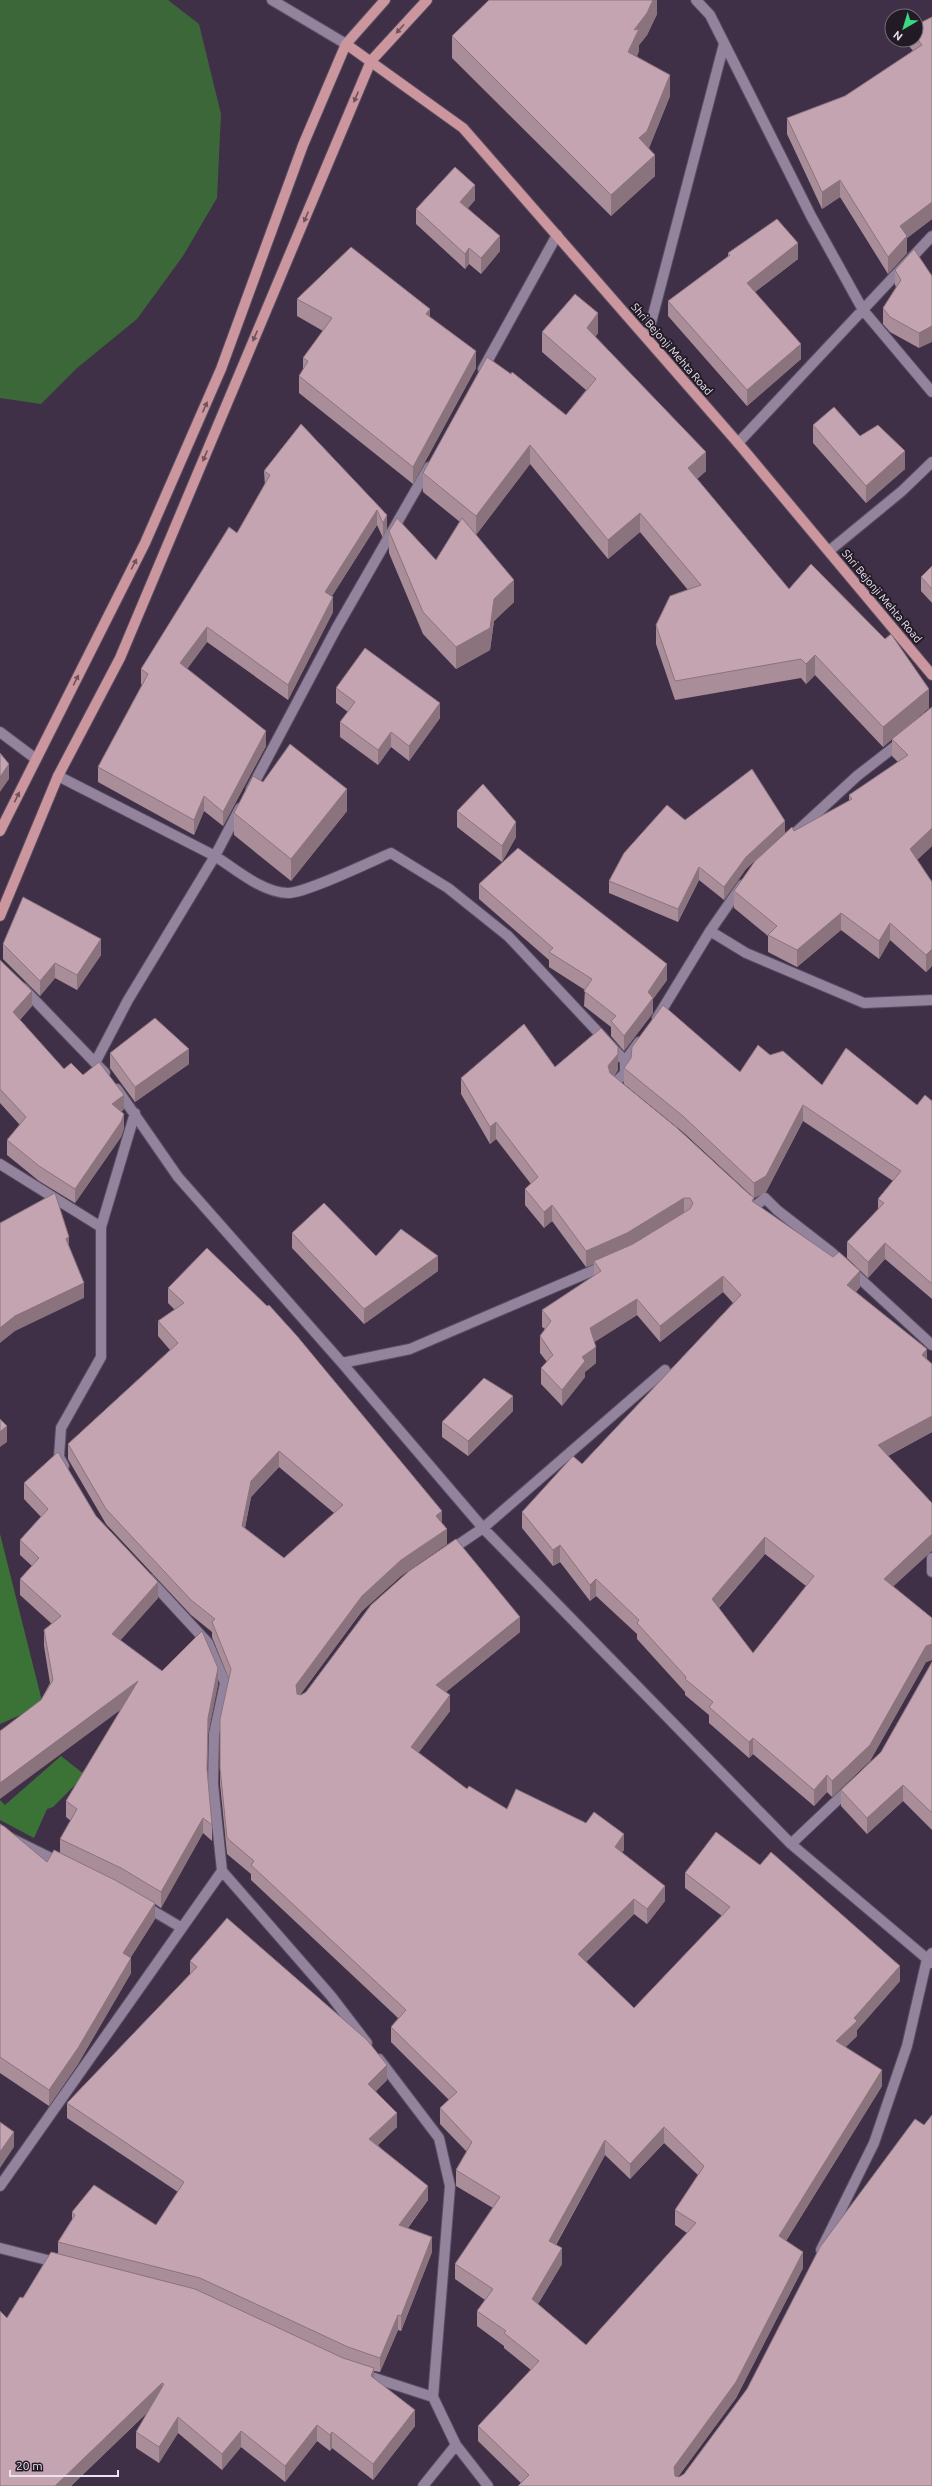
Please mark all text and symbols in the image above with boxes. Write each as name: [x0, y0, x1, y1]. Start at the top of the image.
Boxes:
north arrow: [884, 8, 924, 48]
one-way arrow: [396, 24, 405, 34]
text: N: [891, 29, 905, 43]
one-way arrow: [353, 91, 359, 103]
one-way arrow: [303, 211, 309, 222]
street label: Shri Bejonji Mehta Road: [629, 301, 715, 397]
one-way arrow: [252, 331, 258, 343]
one-way arrow: [202, 401, 208, 413]
one-way arrow: [202, 451, 208, 462]
street label: Shri Bejonji Mehta Road: [840, 547, 924, 645]
one-way arrow: [131, 558, 137, 570]
one-way arrow: [73, 675, 79, 686]
one-way arrow: [14, 791, 20, 802]
scale bar: [10, 2452, 118, 2478]
text: 20 m: [16, 2459, 43, 2472]

